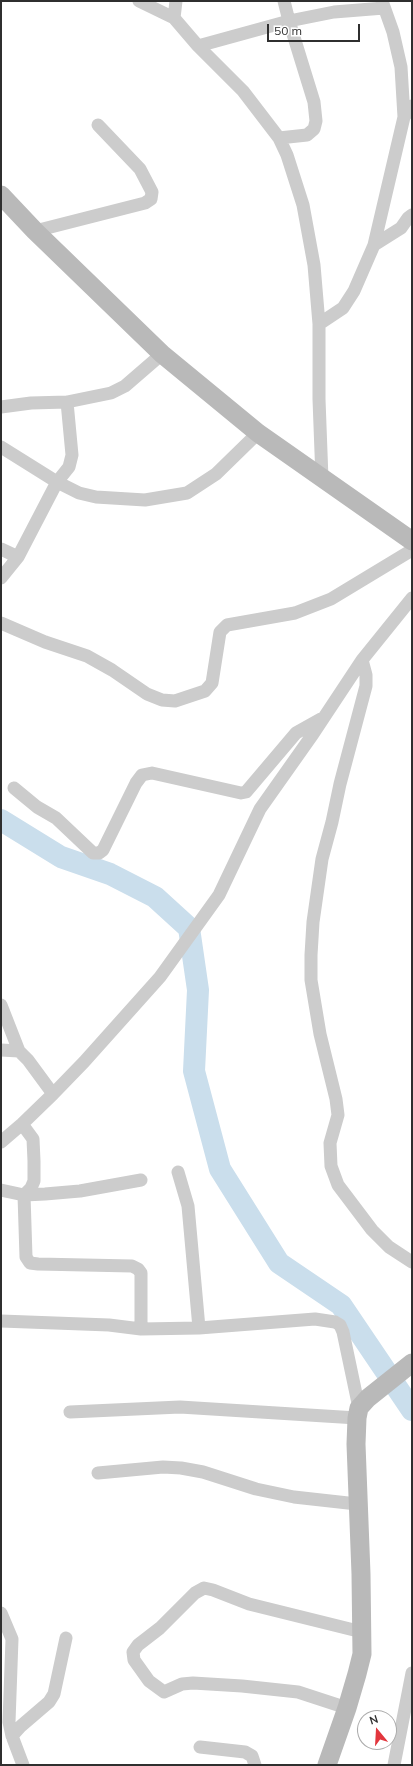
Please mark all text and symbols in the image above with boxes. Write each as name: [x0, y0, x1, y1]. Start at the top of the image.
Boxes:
scale bar: [269, 16, 362, 42]
text: 50 m: [274, 23, 302, 38]
north arrow: [357, 1710, 397, 1750]
text: N: [367, 1712, 380, 1727]

